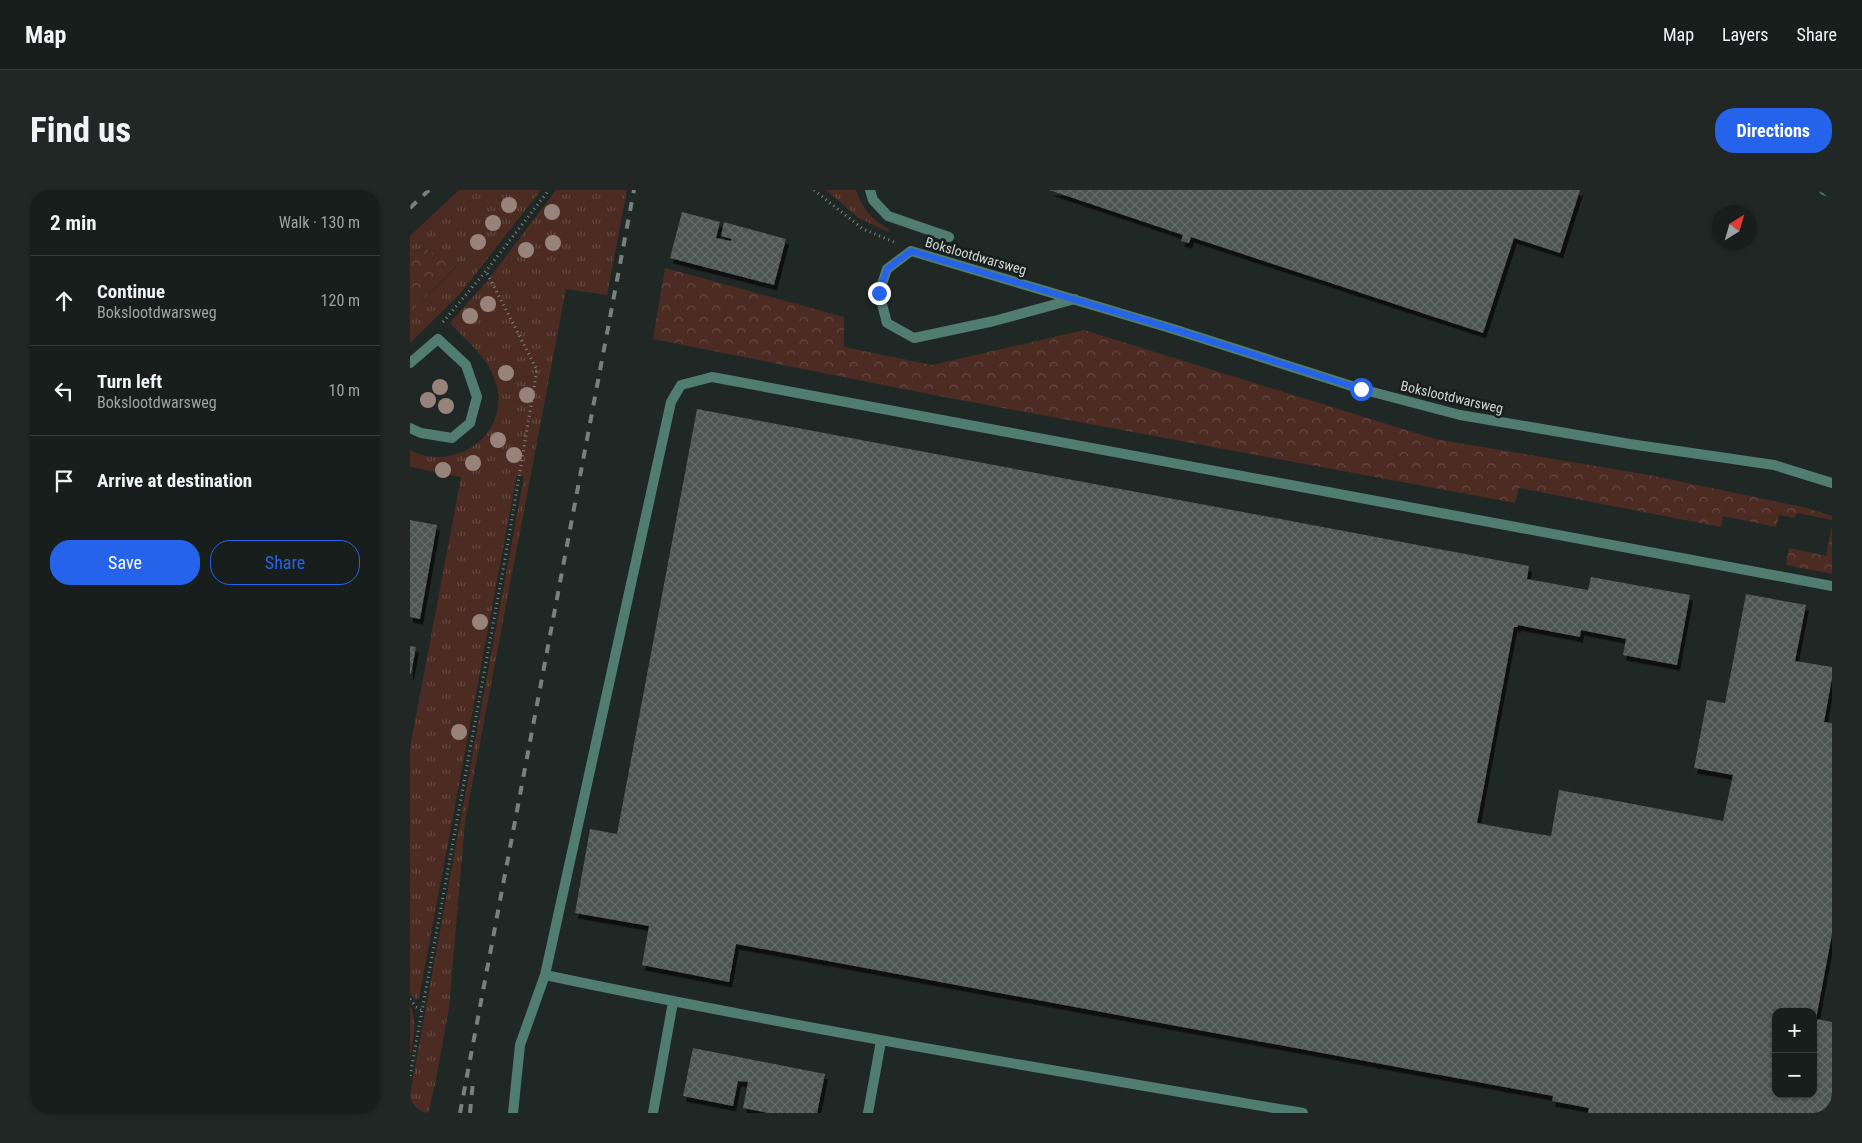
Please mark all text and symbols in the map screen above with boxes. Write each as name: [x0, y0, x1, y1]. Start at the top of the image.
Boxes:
text: Map: [25, 21, 66, 49]
text: Map: [1663, 24, 1694, 45]
text: Layers: [1722, 24, 1769, 45]
text: Share: [1797, 24, 1837, 45]
button: Directions: [1715, 108, 1832, 153]
text: Find us: [30, 110, 131, 151]
north arrow: [1712, 205, 1757, 250]
text: 2 min: [50, 211, 97, 235]
text: Walk · 130 m: [279, 213, 360, 232]
street label: Bokslootdwarsweg: [923, 234, 1029, 278]
text: Continue: [97, 280, 165, 303]
route end: [868, 282, 891, 305]
icon: ahead: [50, 287, 78, 315]
text: 120 m: [321, 291, 360, 310]
text: Bokslootdwarsweg: [97, 303, 217, 322]
text: Turn left: [97, 370, 162, 393]
icon: left: [50, 377, 78, 405]
street label: Bokslootdwarsweg: [1399, 377, 1505, 417]
route start: [1350, 378, 1373, 401]
text: 10 m: [328, 381, 360, 400]
text: Bokslootdwarsweg: [97, 393, 217, 412]
icon: arrive: [50, 467, 78, 495]
text: Arrive at destination: [97, 469, 252, 492]
button: Save: [50, 540, 200, 585]
button: Share: [210, 540, 360, 585]
map controls: [1772, 1008, 1817, 1098]
button: +: [1772, 1008, 1817, 1053]
button: −: [1772, 1053, 1817, 1098]

